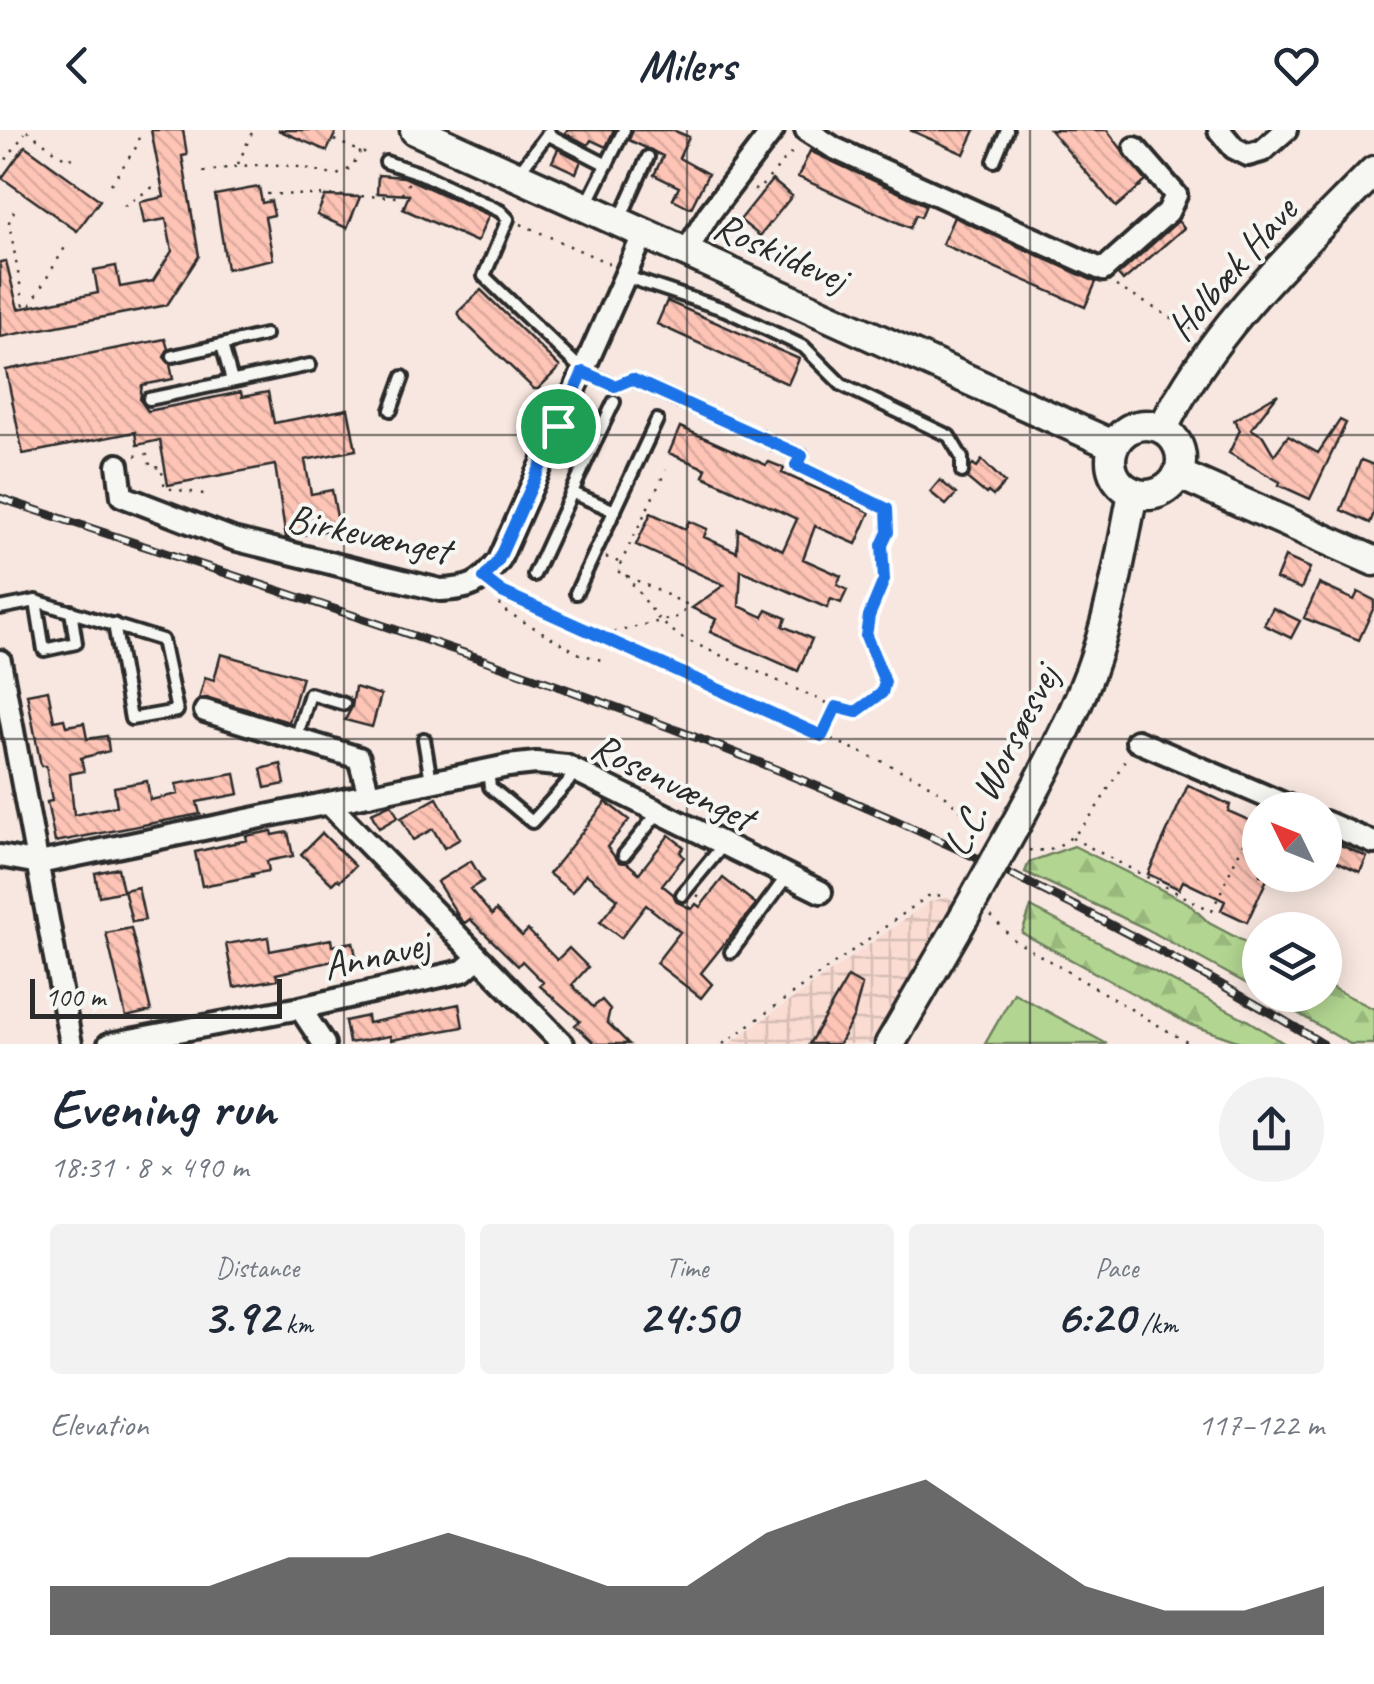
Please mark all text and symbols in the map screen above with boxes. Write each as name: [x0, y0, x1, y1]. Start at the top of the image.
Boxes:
text: Milers: [638, 37, 736, 94]
icon: back: [50, 38, 105, 93]
icon: heart: [1269, 38, 1324, 93]
street label: Holbæk Have: [1156, 184, 1310, 351]
street label: Roskildevej: [706, 200, 859, 305]
pin: [516, 384, 601, 469]
icon: arrive: [531, 399, 586, 454]
street label: Birkevænget: [283, 492, 460, 577]
street label: L.C. Worsøesvej: [932, 653, 1072, 864]
street label: Rosenvænget: [583, 721, 767, 845]
north arrow: [1242, 792, 1342, 892]
map controls: [1242, 792, 1342, 1012]
button: layers: [1242, 912, 1342, 1012]
street label: Annavej: [318, 918, 438, 991]
scale bar: [30, 974, 282, 1018]
text: 100 m: [45, 979, 105, 1014]
text: Evening run: [50, 1073, 275, 1143]
button: share: [1219, 1077, 1324, 1182]
text: 18:31 · 8 × 490 m: [50, 1146, 248, 1187]
text: Distance: [216, 1250, 299, 1285]
text: Time: [666, 1250, 708, 1285]
text: Pace: [1095, 1250, 1138, 1285]
text: 3.92: [202, 1285, 279, 1348]
text: 24:50: [637, 1285, 737, 1348]
text: 6:20: [1056, 1285, 1134, 1348]
text: km: [279, 1306, 313, 1341]
text: /km: [1134, 1306, 1178, 1341]
text: Elevation: [50, 1404, 148, 1445]
text: 117–122 m: [1198, 1404, 1324, 1445]

